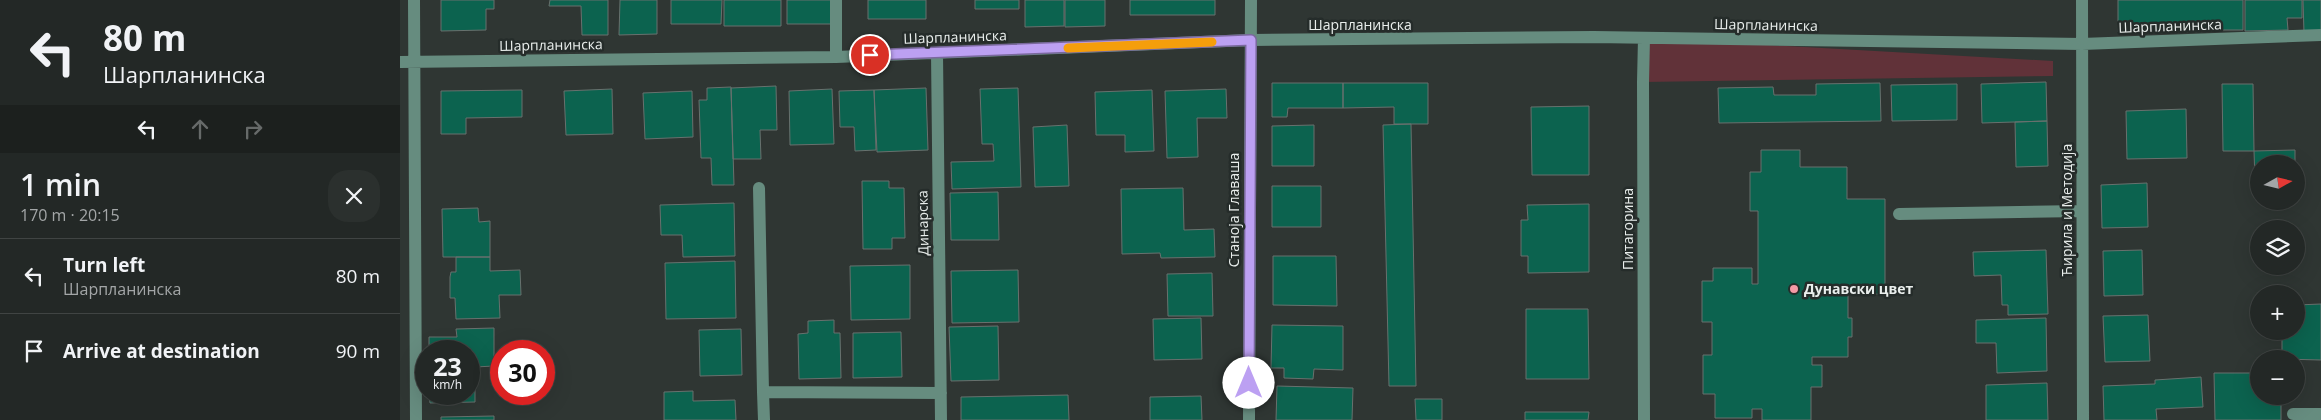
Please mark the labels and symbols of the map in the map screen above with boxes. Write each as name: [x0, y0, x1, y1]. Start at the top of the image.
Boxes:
street label: Шарпланинска: [1714, 14, 1818, 35]
street label: Шарпланинска: [2118, 14, 2222, 37]
street label: Шарпланинска: [1308, 15, 1412, 34]
street label: Шарпланинска: [903, 25, 1007, 48]
street label: Шарпланинска: [499, 34, 603, 55]
pin: [849, 34, 891, 76]
street label: Ћирила и Методија: [2057, 144, 2076, 276]
street label: Станоја Главаша: [1224, 153, 1243, 267]
north arrow: [2250, 155, 2305, 210]
street label: Питагорина: [1618, 188, 1637, 270]
street label: Динарска: [912, 190, 933, 256]
place label: Дунавски цвет: [1804, 279, 1913, 298]
marker: Дунавски цвет: [1788, 283, 1800, 295]
speed limit sign: 30: [490, 340, 555, 405]
position arrow: [1222, 356, 1274, 408]

